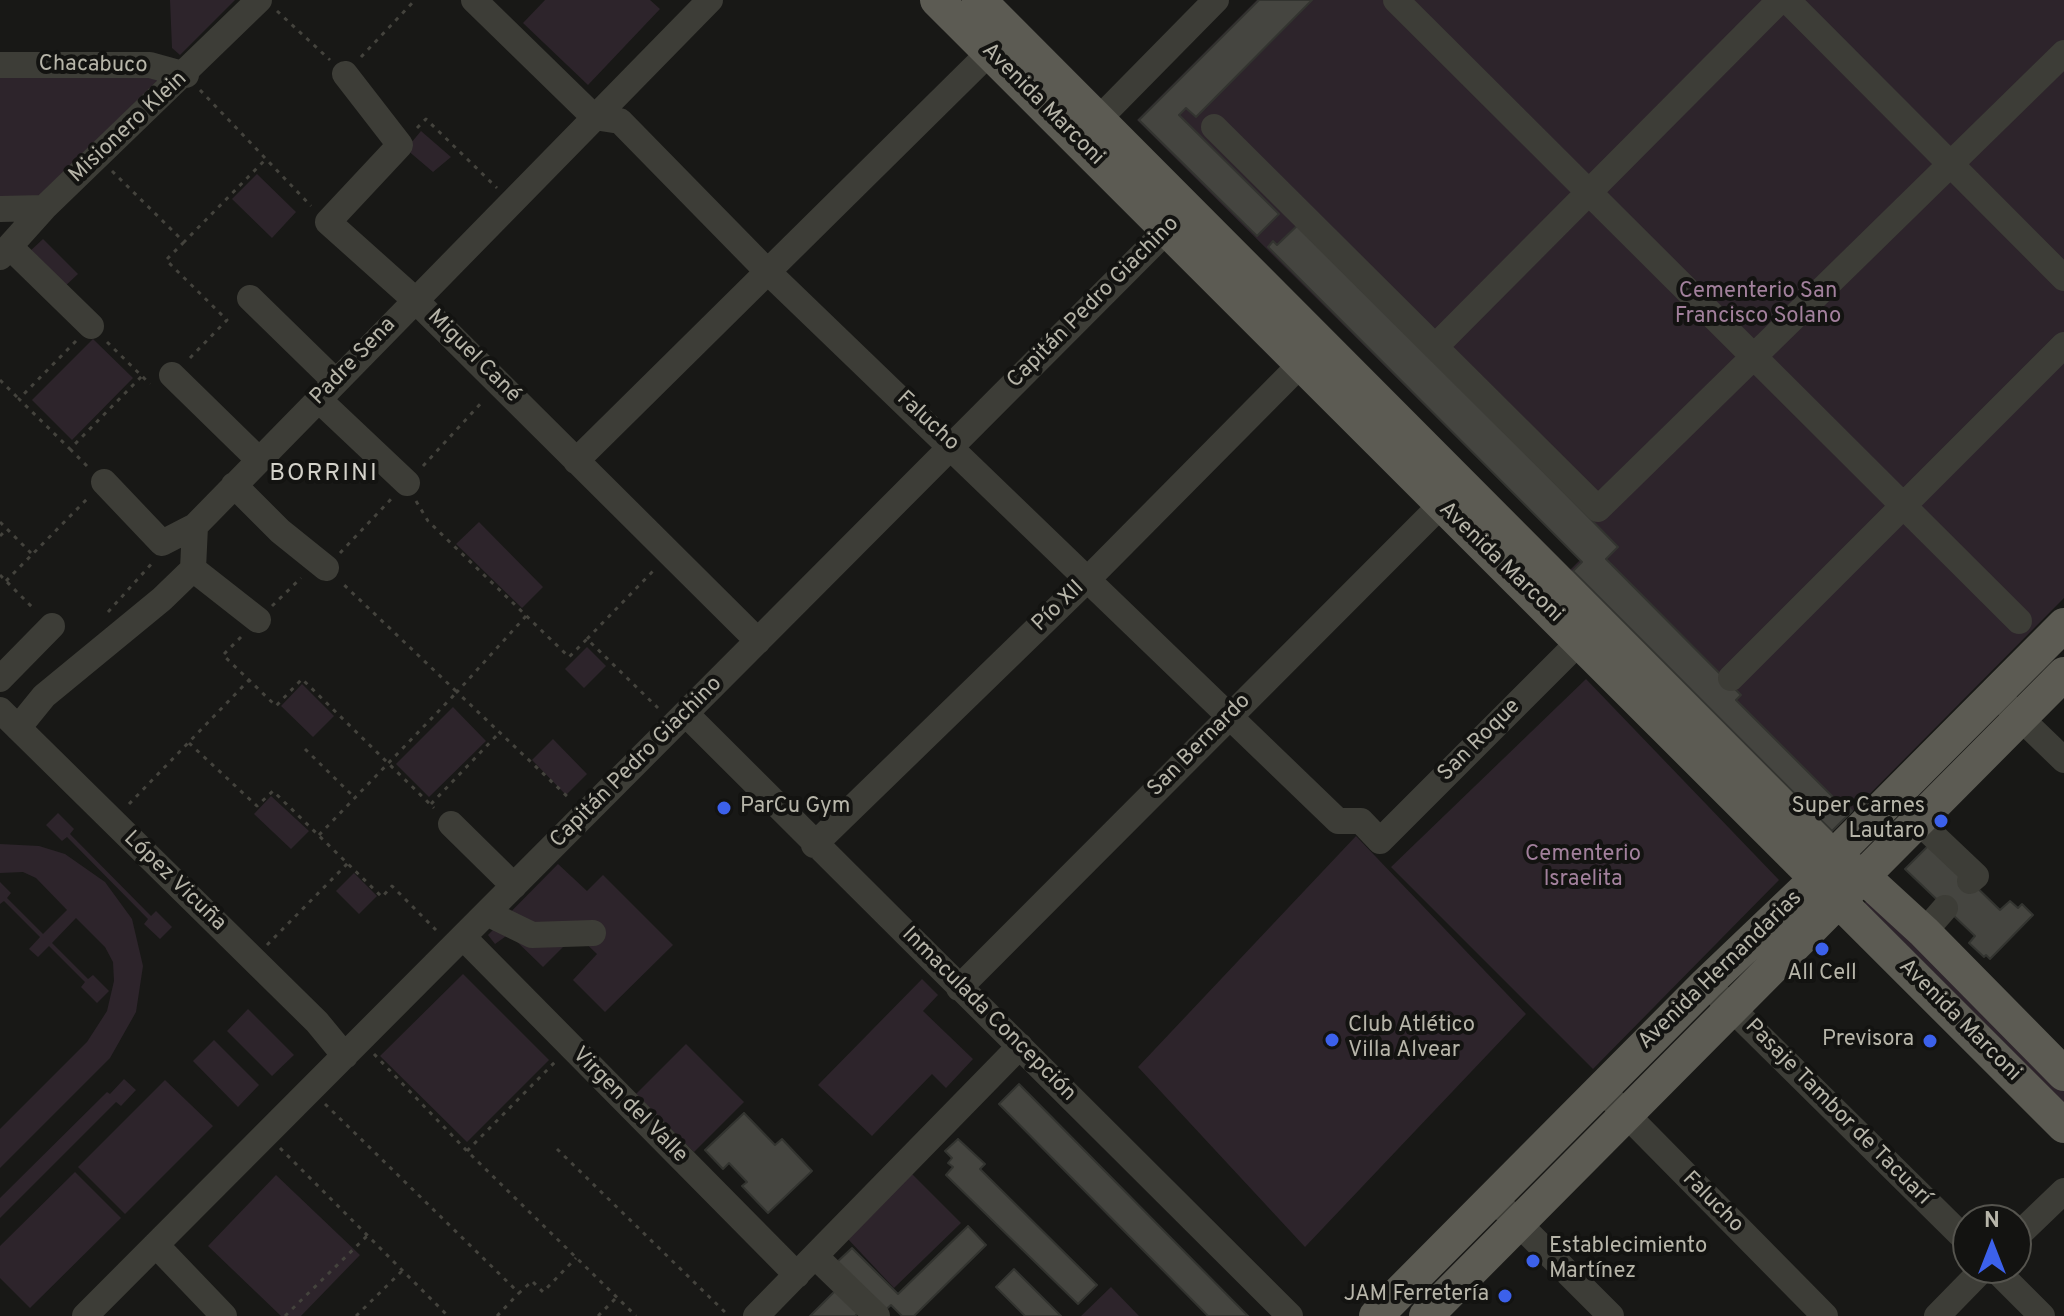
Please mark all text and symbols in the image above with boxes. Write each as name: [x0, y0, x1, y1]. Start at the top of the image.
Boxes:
street label: Avenida Marconi: [975, 38, 1109, 172]
street label: Chacabuco: [38, 52, 148, 80]
street label: Misionero Klein: [65, 67, 193, 189]
street label: Capitán Pedro Giachino: [1003, 212, 1185, 394]
park label: Cementerio San Francisco Solano: [1675, 280, 1841, 332]
street label: Miguel Cané: [421, 305, 525, 409]
street label: Padre Sena: [306, 313, 402, 411]
street label: Falucho: [890, 386, 964, 458]
district label: BORRINI: [269, 461, 379, 489]
street label: Avenida Marconi: [1432, 497, 1568, 629]
street label: Pío XII: [1027, 576, 1091, 638]
street label: Capitán Pedro Giachino: [546, 672, 728, 854]
street label: San Bernardo: [1143, 689, 1257, 803]
street label: San Roque: [1433, 694, 1527, 788]
place label: ParCu Gym: [740, 795, 850, 821]
place label: Super Carnes Lautaro: [1792, 795, 1925, 846]
marker: ParCu Gym: [715, 799, 733, 817]
marker: Super Carnes Lautaro: [1932, 812, 1950, 830]
street label: López Vicuña: [117, 826, 231, 938]
park label: Cementerio Israelita: [1525, 843, 1641, 894]
street label: Avenida Hernandarias: [1634, 886, 1808, 1056]
street label: Inmaculada Concepción: [895, 922, 1081, 1108]
marker: All Cell: [1813, 940, 1831, 958]
street label: Avenida Marconi: [1892, 954, 2026, 1088]
place label: All Cell: [1787, 962, 1857, 988]
place label: Club Atlético Villa Alvear: [1348, 1014, 1475, 1066]
street label: Pasaje Tambor de Tacuarí: [1738, 1014, 1936, 1212]
place label: Previsora: [1822, 1028, 1914, 1054]
marker: Club Atlético Villa Alvear: [1323, 1031, 1341, 1049]
marker: Previsora: [1921, 1032, 1939, 1050]
street label: Virgen del Valle: [566, 1043, 692, 1169]
street label: Falucho: [1676, 1167, 1748, 1239]
north arrow: [1952, 1204, 2032, 1284]
text: N: [1984, 1208, 2000, 1235]
place label: Establecimiento Martínez: [1549, 1235, 1707, 1286]
marker: Establecimiento Martínez: [1524, 1252, 1542, 1270]
place label: JAM Ferretería: [1344, 1283, 1489, 1309]
marker: JAM Ferretería: [1496, 1287, 1514, 1305]

